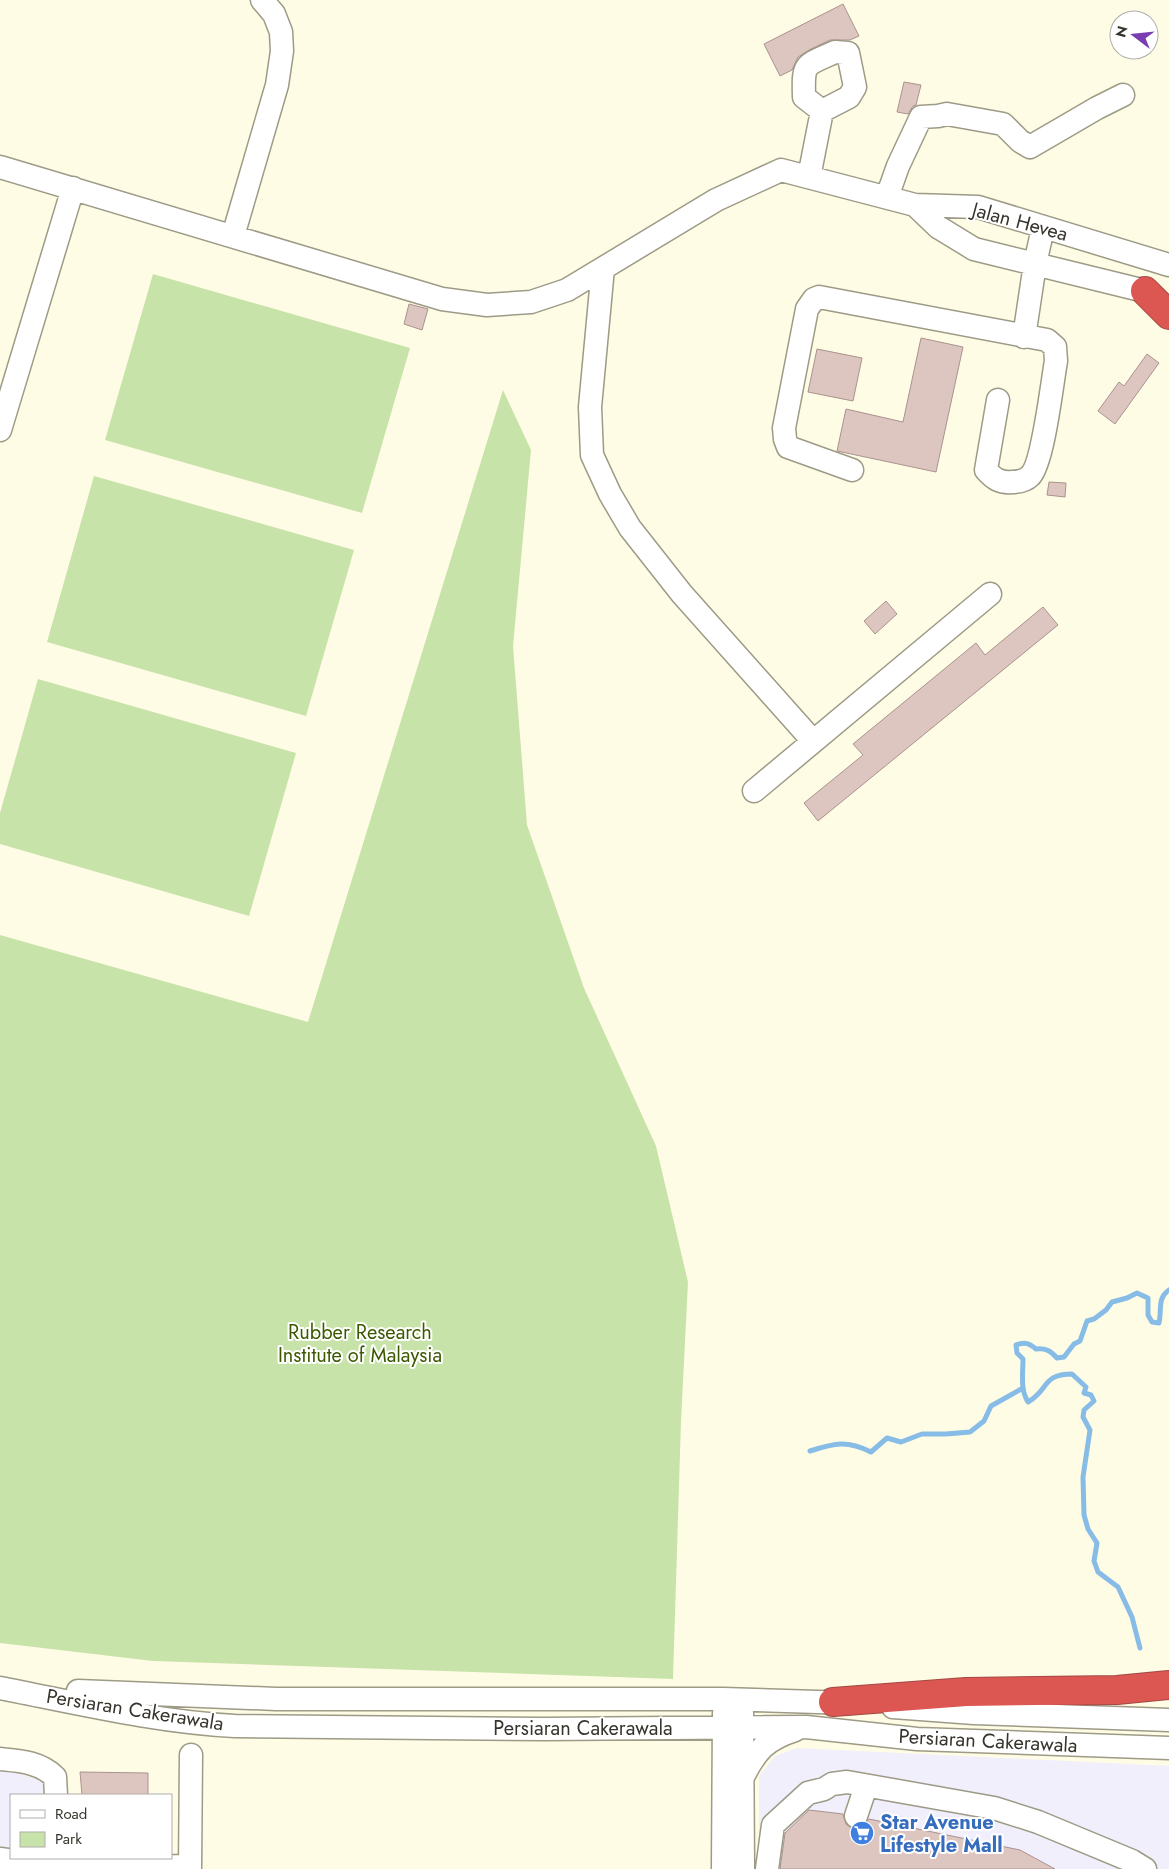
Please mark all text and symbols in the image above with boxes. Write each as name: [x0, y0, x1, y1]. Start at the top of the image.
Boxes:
north arrow: [1109, 10, 1159, 60]
text: N: [1110, 23, 1133, 40]
street label: Jalan Hevea: [966, 195, 1071, 249]
park label: Rubber Research Institute of Malaysia: [278, 1318, 442, 1370]
street label: Persiaran Cakerawala: [44, 1682, 226, 1738]
street label: Persiaran Cakerawala: [493, 1714, 673, 1743]
street label: Persiaran Cakerawala: [898, 1722, 1078, 1760]
legend: [10, 1794, 172, 1859]
text: Road: [55, 1803, 87, 1825]
place label: Star Avenue Lifestyle Mall: [880, 1808, 1003, 1860]
supermarket icon: Star Avenue Lifestyle Mall: [849, 1820, 875, 1846]
text: Park: [55, 1828, 82, 1850]

